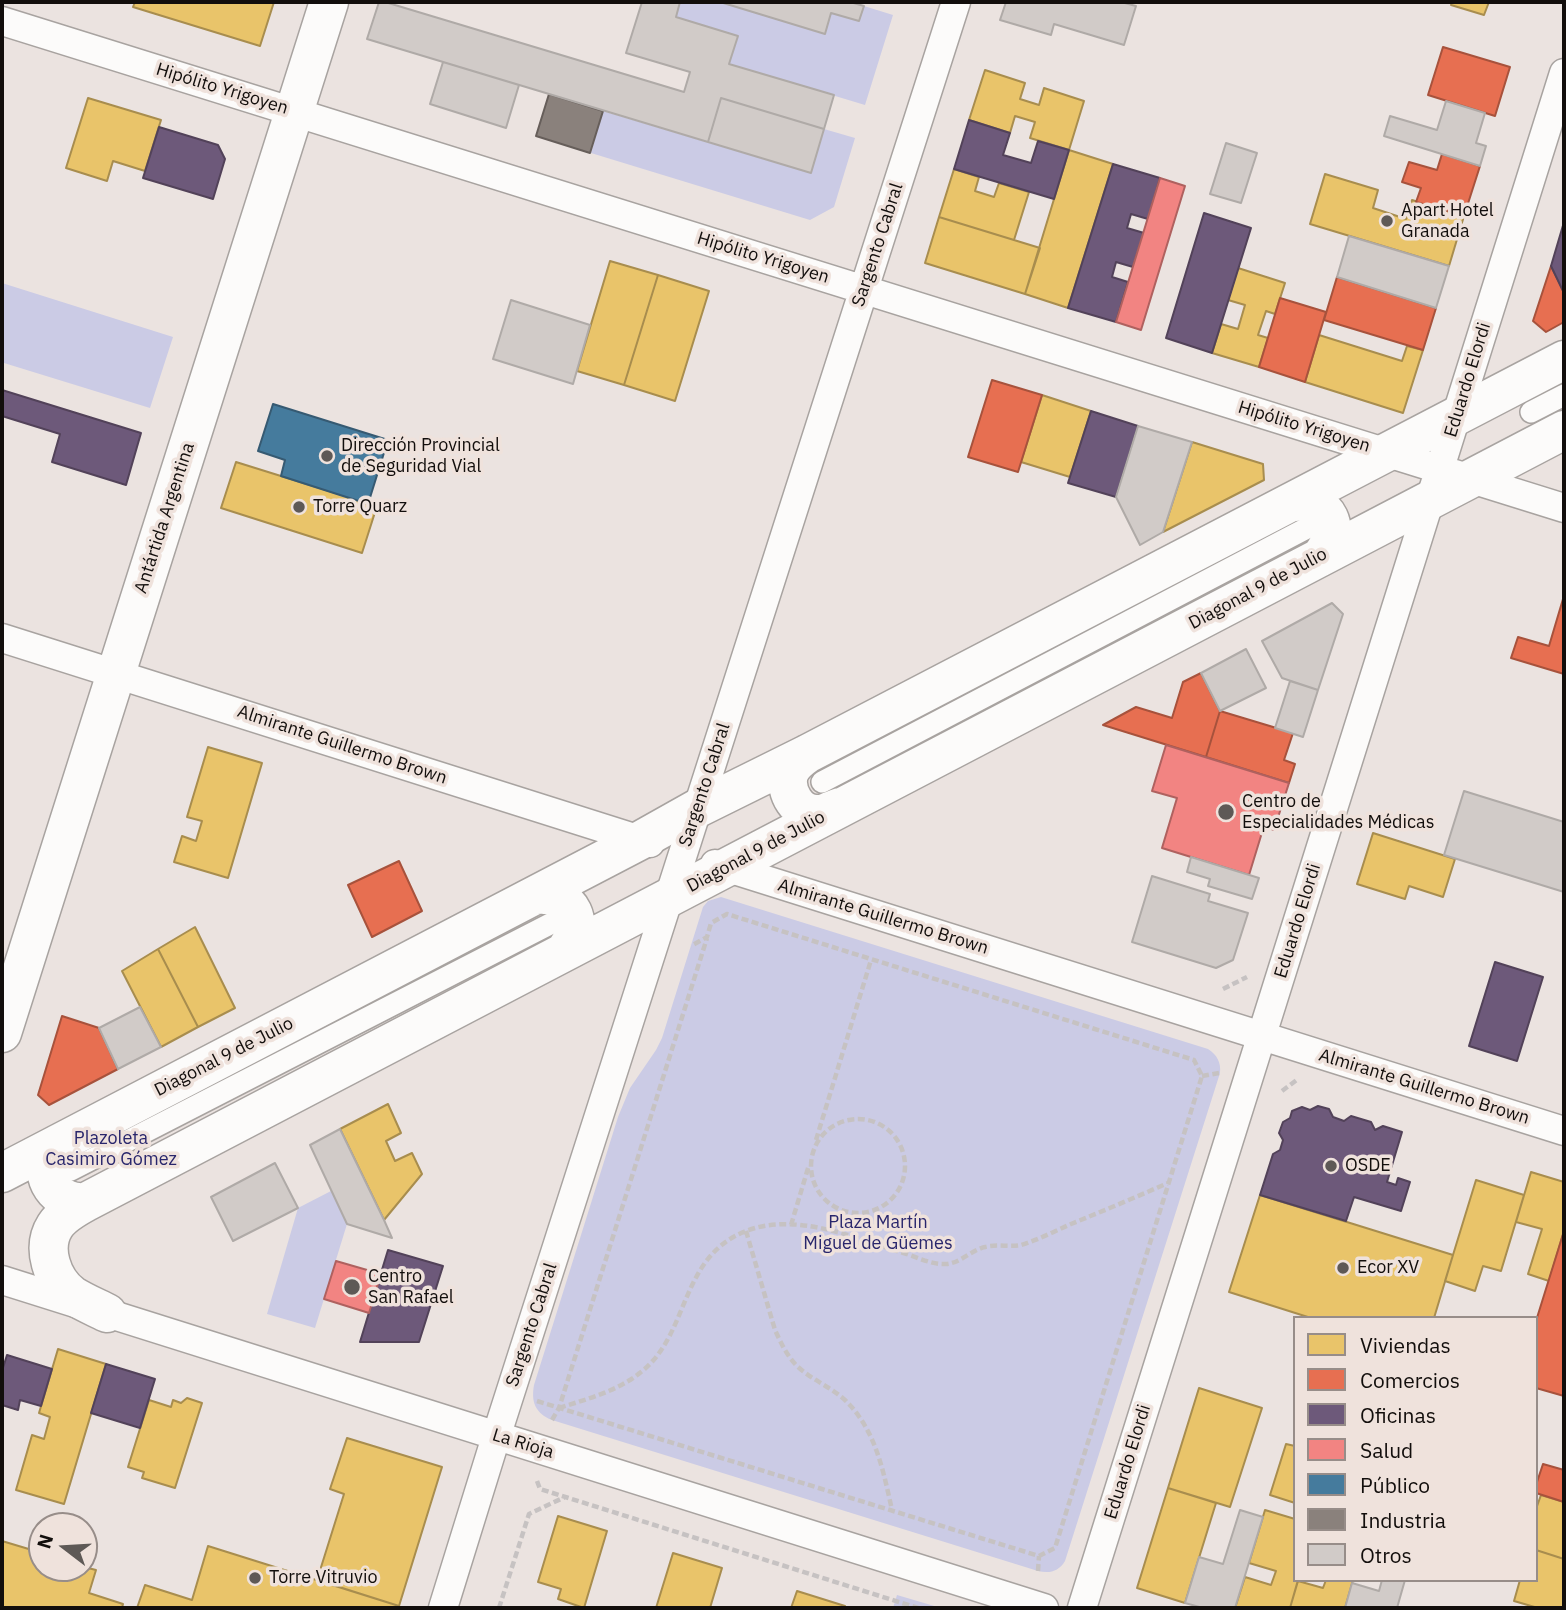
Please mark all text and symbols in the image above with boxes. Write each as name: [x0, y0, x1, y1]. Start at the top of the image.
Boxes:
street label: Hipólito Yrigoyen: [153, 59, 291, 119]
street label: Sargento Cabral: [848, 181, 908, 309]
place label: Apart Hotel Granada: [1401, 200, 1494, 242]
marker: Apart Hotel Granada: [1379, 213, 1395, 229]
street label: Hipólito Yrigoyen: [694, 228, 832, 288]
street label: Eduardo Elordi: [1440, 320, 1496, 440]
street label: Hipólito Yrigoyen: [1235, 397, 1373, 457]
place label: Dirección Provincial de Seguridad Vial: [341, 435, 500, 478]
street label: Antártida Argentina: [130, 440, 200, 596]
marker: Dirección Provincial de Seguridad Vial: [319, 448, 335, 464]
place label: Torre Quarz: [313, 496, 407, 518]
marker: Torre Quarz: [291, 499, 307, 515]
street label: Diagonal 9 de Julio: [1185, 544, 1331, 634]
street label: Almirante Guillermo Brown: [234, 701, 450, 789]
street label: Sargento Cabral: [675, 721, 735, 849]
place label: Centro de Especialidades Médicas: [1242, 791, 1434, 834]
marker: Centro de Especialidades Médicas: [1216, 802, 1236, 822]
street label: Diagonal 9 de Julio: [683, 807, 829, 897]
street label: Eduardo Elordi: [1270, 861, 1326, 981]
street label: Almirante Guillermo Brown: [775, 875, 991, 959]
street label: Diagonal 9 de Julio: [151, 1013, 297, 1101]
street label: Almirante Guillermo Brown: [1316, 1045, 1532, 1129]
park label: Plazoleta Casimiro Gómez: [45, 1128, 177, 1170]
place label: OSDE: [1345, 1155, 1391, 1177]
marker: OSDE: [1323, 1158, 1339, 1174]
park label: Plaza Martín Miguel de Güemes: [803, 1212, 953, 1254]
place label: Ecor XV: [1357, 1257, 1419, 1279]
marker: Ecor XV: [1335, 1260, 1351, 1276]
street label: Sargento Cabral: [502, 1261, 562, 1389]
place label: Centro San Rafael: [368, 1266, 454, 1308]
marker: Centro San Rafael: [342, 1277, 362, 1297]
legend: [1293, 1316, 1538, 1582]
text: Viviendas: [1360, 1331, 1451, 1359]
text: Comercios: [1360, 1366, 1460, 1394]
text: Oficinas: [1360, 1401, 1436, 1429]
street label: Eduardo Elordi: [1100, 1402, 1156, 1522]
street label: La Rioja: [490, 1424, 556, 1464]
text: Salud: [1360, 1436, 1413, 1464]
text: Público: [1360, 1471, 1430, 1499]
text: Industria: [1360, 1506, 1446, 1534]
north arrow: [28, 1512, 98, 1582]
text: N: [31, 1531, 58, 1552]
text: Otros: [1360, 1541, 1412, 1569]
place label: Torre Vitruvio: [269, 1567, 378, 1589]
marker: Torre Vitruvio: [247, 1570, 263, 1586]

